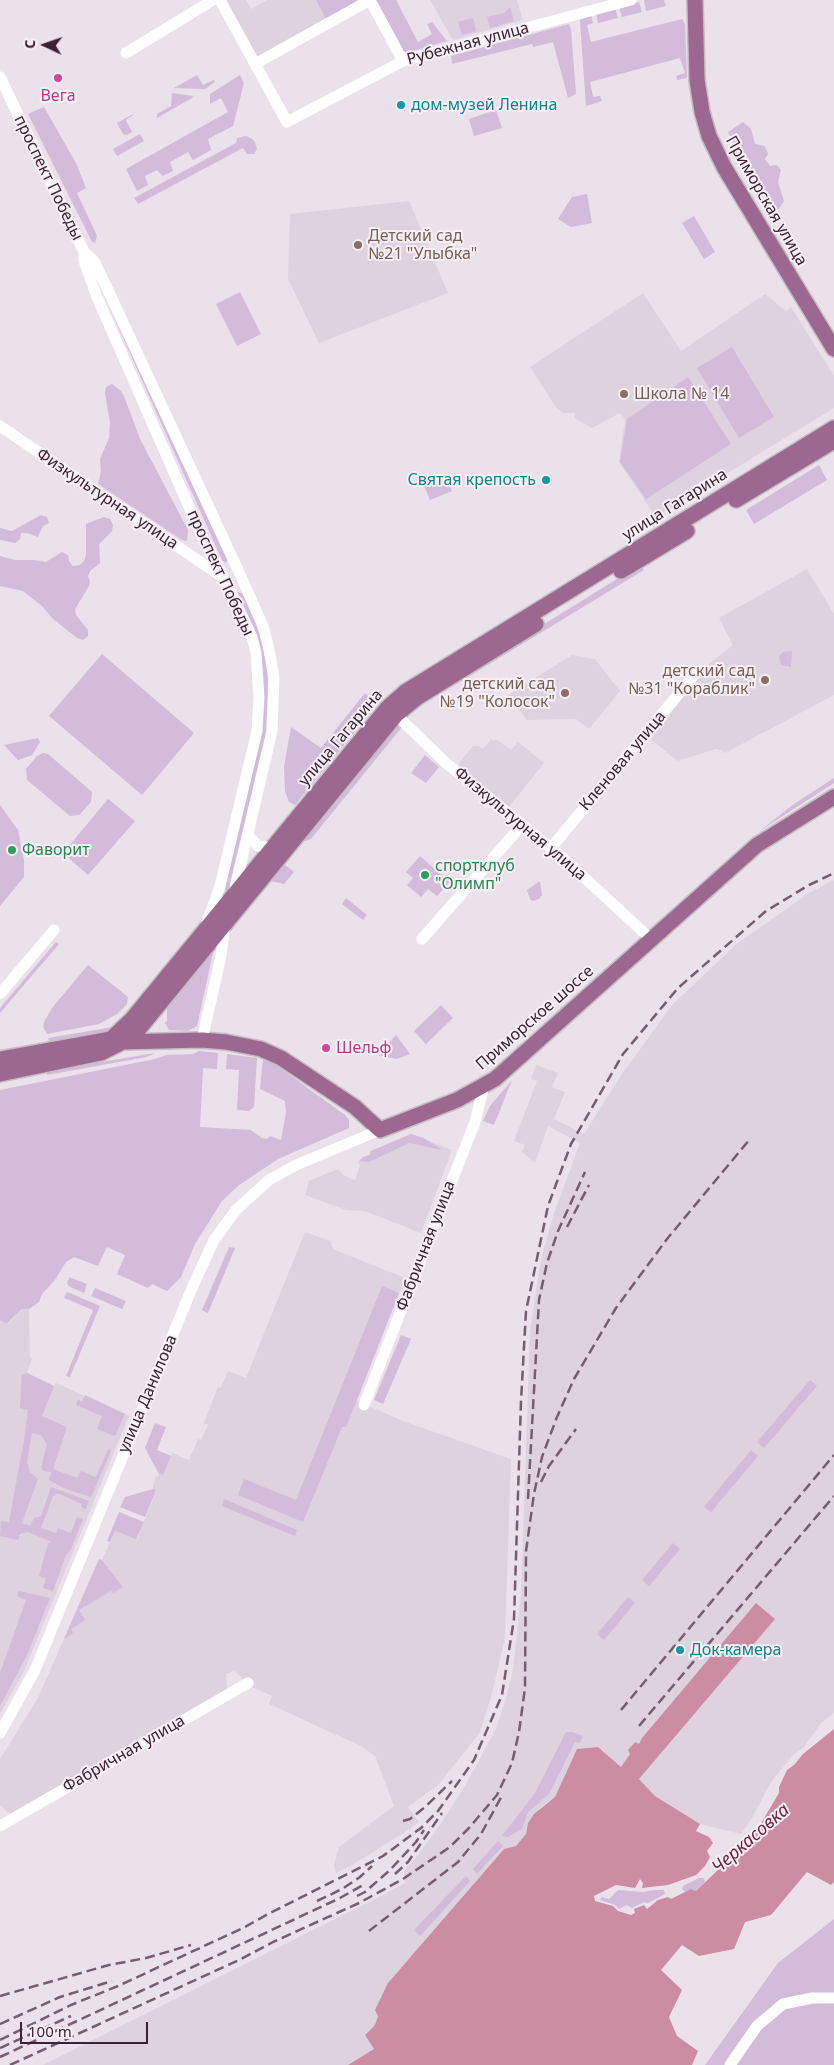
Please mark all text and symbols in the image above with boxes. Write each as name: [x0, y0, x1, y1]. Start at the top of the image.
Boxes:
street label: Рубежная улица: [405, 18, 531, 70]
north arrow: [20, 20, 70, 70]
text: С: [20, 39, 39, 49]
marker: Вега: [52, 72, 64, 84]
place label: Вега: [40, 86, 76, 106]
place label: дом-музей Ленина: [411, 95, 557, 115]
marker: дом-музей Ленина: [395, 99, 407, 111]
street label: проспект Победы: [9, 112, 87, 244]
street label: Приморская улица: [721, 133, 811, 269]
place label: Детский сад №21 "Улыбка": [368, 226, 477, 264]
marker: Детский сад №21 "Улыбка": [352, 239, 364, 251]
place label: Школа № 14: [634, 384, 729, 404]
marker: Школа № 14: [618, 388, 630, 400]
street label: Физкультурная улица: [33, 444, 181, 554]
street label: улица Гагарина: [619, 465, 731, 545]
place label: Святая крепость: [407, 470, 536, 490]
marker: Святая крепость: [540, 474, 552, 486]
street label: проспект Победы: [182, 507, 258, 639]
place label: детский сад №31 "Кораблик": [628, 661, 755, 699]
place label: детский сад №19 "Колосок": [439, 674, 555, 712]
marker: детский сад №31 "Кораблик": [759, 674, 771, 686]
street label: улица Гагарина: [295, 686, 387, 790]
marker: детский сад №19 "Колосок": [559, 687, 571, 699]
street label: Кленовая улица: [576, 707, 670, 815]
street label: Физкультурная улица: [450, 763, 590, 885]
place label: Фаворит: [22, 840, 90, 860]
marker: Фаворит: [6, 844, 18, 856]
place label: спортклуб "Олимп": [435, 856, 515, 894]
marker: спортклуб "Олимп": [419, 869, 431, 881]
street label: Приморское шоссе: [472, 962, 598, 1074]
place label: Шельф: [336, 1038, 391, 1058]
marker: Шельф: [320, 1042, 332, 1054]
street label: Фабричная улица: [392, 1178, 460, 1314]
street label: улица Данилова: [114, 1332, 182, 1456]
place label: Док-камера: [690, 1640, 781, 1660]
marker: Док-камера: [674, 1644, 686, 1656]
street label: Фабричная улица: [59, 1711, 189, 1797]
water label: Черкасовка: [708, 1800, 794, 1878]
scale bar: [22, 2012, 150, 2044]
text: 100 m: [28, 2021, 72, 2041]

